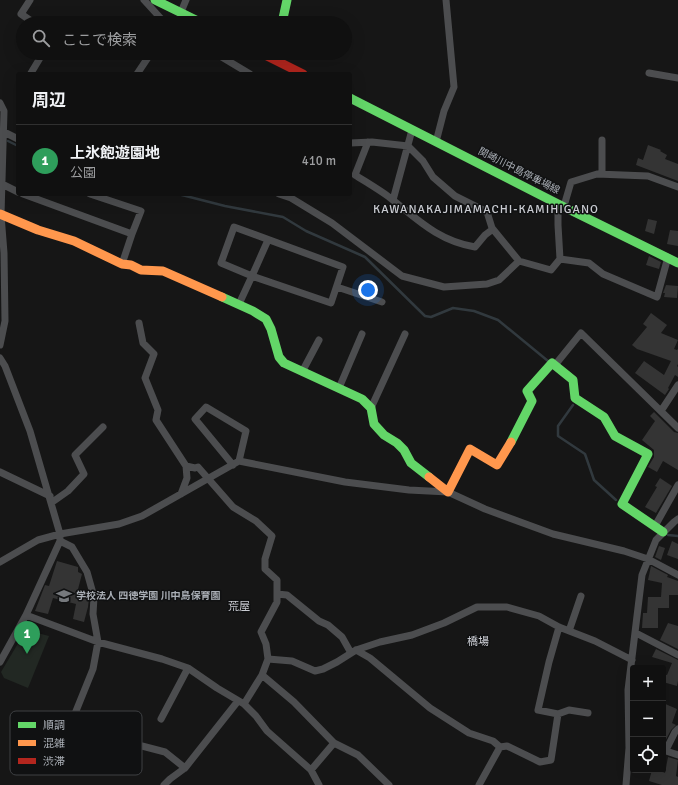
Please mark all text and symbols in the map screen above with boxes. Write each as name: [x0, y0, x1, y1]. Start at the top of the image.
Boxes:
search box: [16, 16, 352, 60]
icon: search: [30, 27, 52, 49]
text: ここで検索: [62, 31, 137, 49]
text: 周辺: [32, 90, 66, 111]
text: 上氷飽遊園地: [70, 144, 160, 162]
street label: 関崎川中島停車場線: [476, 145, 562, 197]
text: 1: [41, 153, 49, 169]
text: 410 m: [302, 153, 336, 169]
text: 公園: [70, 165, 96, 181]
district label: KAWANAKAJIMAMACHI-KAMIHIGANO: [373, 202, 599, 217]
your location: [358, 280, 378, 300]
school or university icon: 学校法人 四徳学園 川中島保育園: [55, 587, 73, 605]
place label: 学校法人 四徳学園 川中島保育園: [76, 590, 220, 602]
district label: 荒屋: [228, 600, 250, 613]
pin: 1: [14, 621, 40, 654]
district label: 橋場: [467, 635, 489, 648]
map controls: [630, 665, 666, 773]
button: +: [630, 665, 666, 701]
button: −: [630, 701, 666, 737]
legend: [10, 711, 142, 775]
text: 順調: [43, 719, 65, 732]
text: 混雑: [43, 737, 65, 750]
button: locate: [630, 737, 666, 773]
text: 渋滞: [43, 755, 65, 768]

